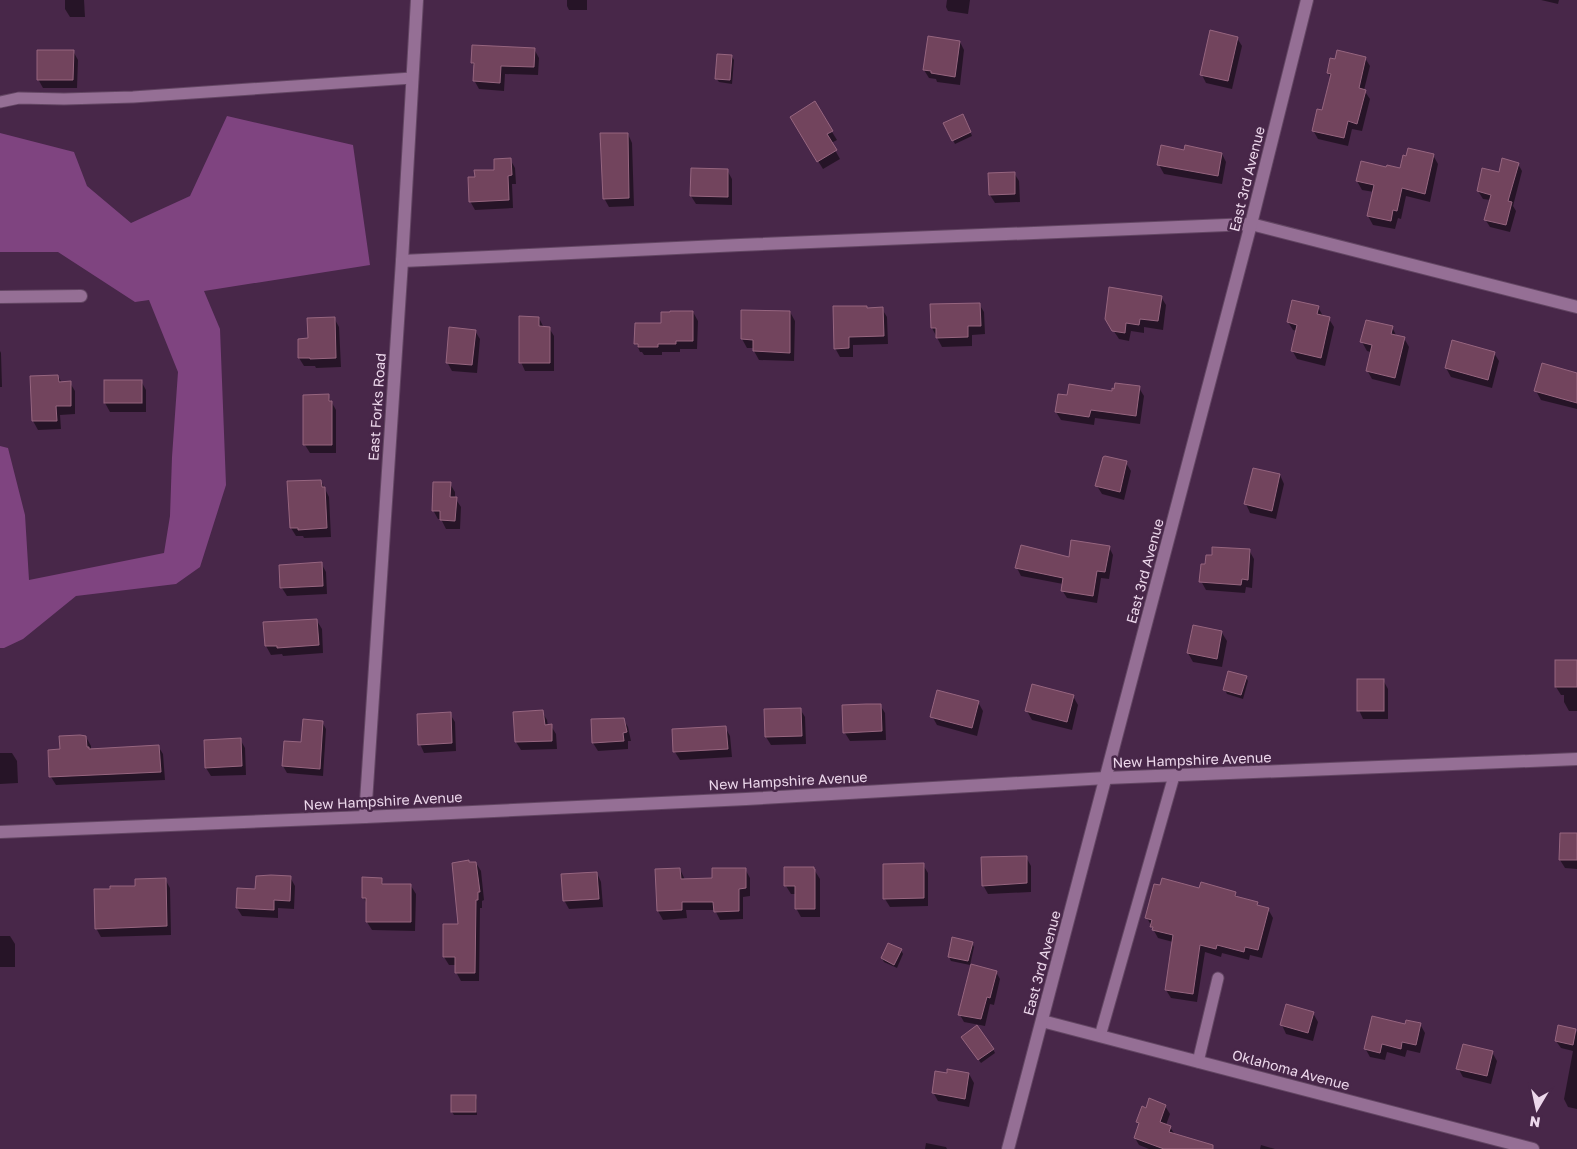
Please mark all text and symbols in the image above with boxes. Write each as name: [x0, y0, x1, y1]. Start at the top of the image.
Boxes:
street label: East 3rd Avenue: [1225, 124, 1268, 233]
street label: East Forks Road: [364, 352, 389, 461]
street label: East 3rd Avenue: [1122, 517, 1167, 625]
street label: New Hampshire Avenue: [1112, 748, 1272, 771]
street label: New Hampshire Avenue: [708, 768, 868, 793]
street label: New Hampshire Avenue: [303, 788, 463, 813]
street label: East 3rd Avenue: [1019, 909, 1064, 1017]
street label: Oklahoma Avenue: [1231, 1046, 1352, 1093]
north arrow: [1512, 1084, 1562, 1134]
text: N: [1528, 1113, 1541, 1132]

